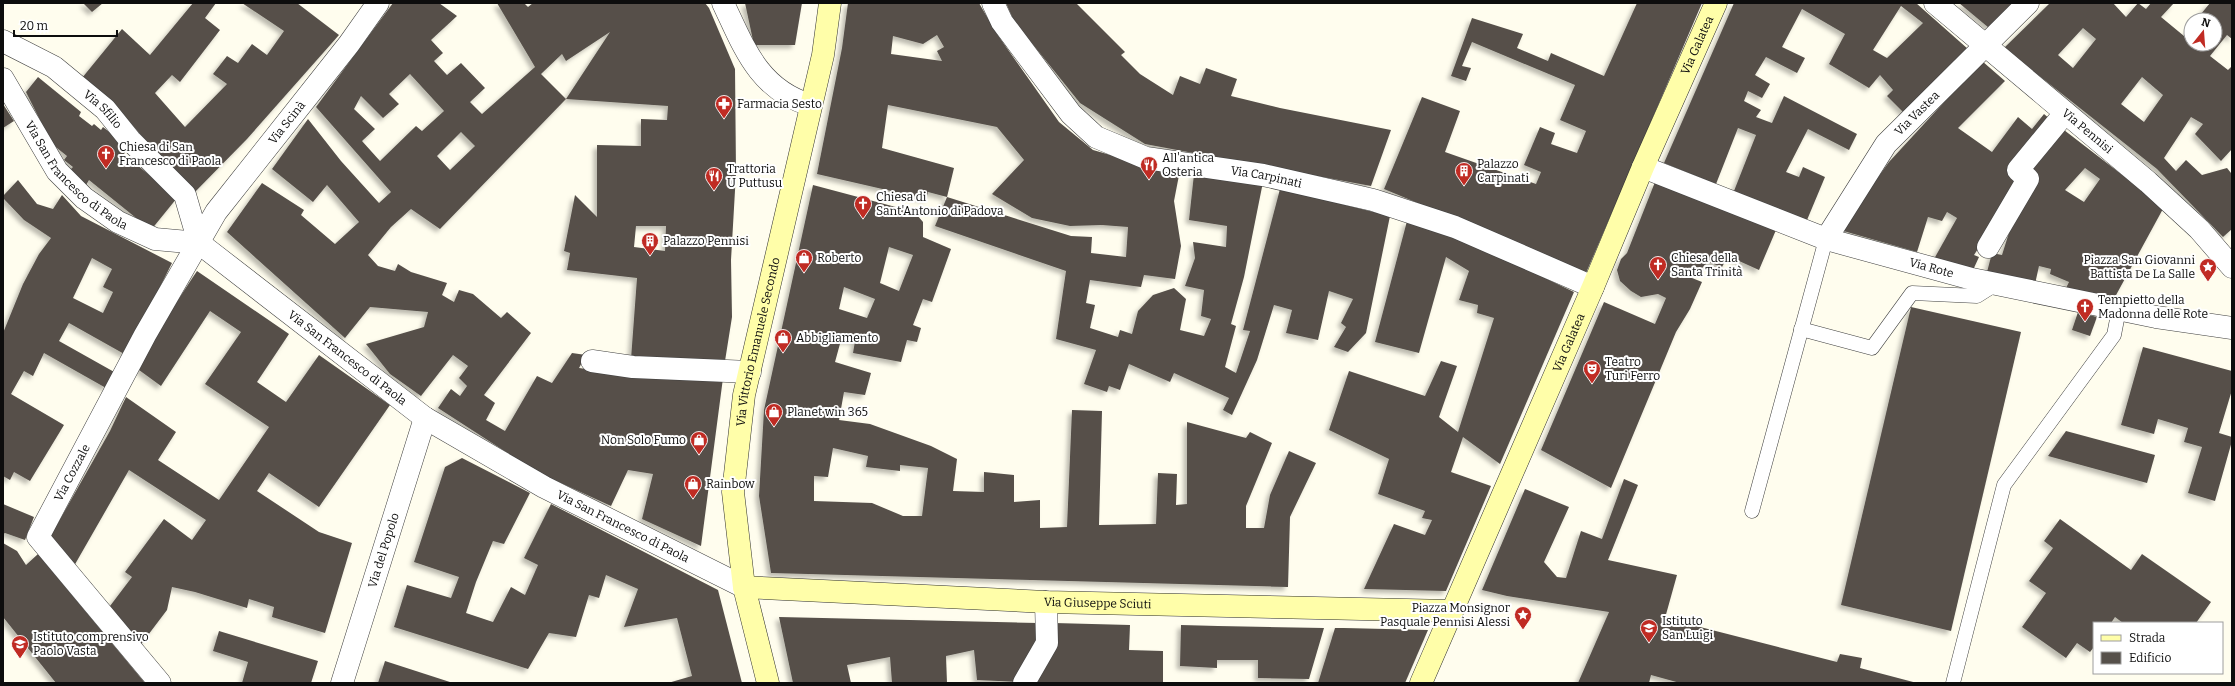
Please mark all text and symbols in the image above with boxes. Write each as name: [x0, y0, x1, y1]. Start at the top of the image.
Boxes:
scale bar: [14, 12, 117, 38]
north arrow: [2183, 12, 2223, 52]
street label: Via Galatea: [1678, 13, 1717, 77]
text: N: [2200, 15, 2212, 31]
text: 20 m: [20, 19, 49, 33]
street label: Via Sfilio: [81, 87, 125, 131]
street label: Via Vastea: [1892, 88, 1942, 138]
pharmacy icon: Farmacia Sesto: [714, 94, 734, 119]
place label: Farmacia Sesto: [737, 97, 822, 111]
street label: Via Scinà: [266, 98, 308, 147]
street label: Via Pennisi: [2059, 106, 2116, 157]
street label: Via San Francesco di Paola: [22, 118, 130, 233]
place label: Chiesa di San Francesco di Paola: [119, 140, 222, 168]
church icon: Chiesa di San Francesco di Paola: [96, 144, 116, 169]
place label: All'antica Osteria: [1162, 151, 1215, 179]
restaurant icon: All'antica Osteria: [1139, 155, 1159, 180]
place label: Palazzo Carpinati: [1477, 157, 1529, 185]
building icon: Palazzo Carpinati: [1454, 161, 1474, 186]
place label: Trattoria U Puttusu: [727, 162, 783, 190]
street label: Via Carpinati: [1230, 163, 1304, 191]
restaurant icon: Trattoria U Puttusu: [704, 166, 724, 191]
place label: Chiesa di Sant'Antonio di Padova: [876, 190, 1004, 218]
church icon: Chiesa di Sant'Antonio di Padova: [853, 194, 873, 219]
building icon: Palazzo Pennisi: [640, 231, 660, 256]
place label: Palazzo Pennisi: [663, 234, 749, 248]
shop icon: Roberto: [794, 248, 814, 273]
place label: Roberto: [817, 251, 862, 265]
place label: Chiesa della Santa Trinità: [1671, 251, 1743, 279]
place label: Piazza San Giovanni Battista De La Salle: [2083, 253, 2195, 281]
church icon: Chiesa della Santa Trinità: [1648, 255, 1668, 280]
street label: Via Rote: [1908, 255, 1955, 281]
street label: Via Vittorio Emanuele Secondo: [733, 256, 783, 427]
place icon: Piazza San Giovanni Battista De La Salle: [2198, 257, 2218, 282]
place label: Tempietto della Madonna delle Rote: [2098, 293, 2208, 321]
church icon: Tempietto della Madonna delle Rote: [2075, 297, 2095, 322]
street label: Via San Francesco di Paola: [285, 308, 410, 408]
street label: Via Galatea: [1550, 311, 1588, 374]
shop icon: Abbigliamento: [773, 328, 793, 353]
place label: Abbigliamento: [796, 331, 879, 345]
place label: Teatro Turi Ferro: [1605, 355, 1660, 383]
theatre icon: Teatro Turi Ferro: [1582, 359, 1602, 384]
shop icon: Planet win 365: [764, 402, 784, 427]
place label: Planet win 365: [787, 405, 868, 419]
shop icon: Non Solo Fumo: [689, 430, 709, 455]
place label: Non Solo Fumo: [601, 433, 686, 447]
street label: Via Cozzale: [51, 442, 93, 504]
shop icon: Rainbow: [683, 474, 703, 499]
place label: Rainbow: [706, 477, 755, 491]
street label: Via San Francesco di Paola: [554, 487, 692, 566]
street label: Via del Popolo: [365, 511, 402, 590]
street label: Via Giuseppe Sciuti: [1044, 595, 1152, 611]
place label: Piazza Monsignor Pasquale Pennisi Alessi: [1380, 601, 1511, 629]
place icon: Piazza Monsignor Pasquale Pennisi Alessi: [1513, 605, 1533, 630]
place label: Istituto San Luigi: [1662, 614, 1713, 642]
school or university icon: Istituto San Luigi: [1639, 618, 1659, 643]
legend: [2093, 622, 2223, 674]
place label: Istituto comprensivo Paolo Vasta: [33, 630, 149, 658]
text: Strada: [2129, 631, 2166, 645]
school or university icon: Istituto comprensivo Paolo Vasta: [10, 634, 30, 659]
text: Edificio: [2129, 651, 2171, 665]

